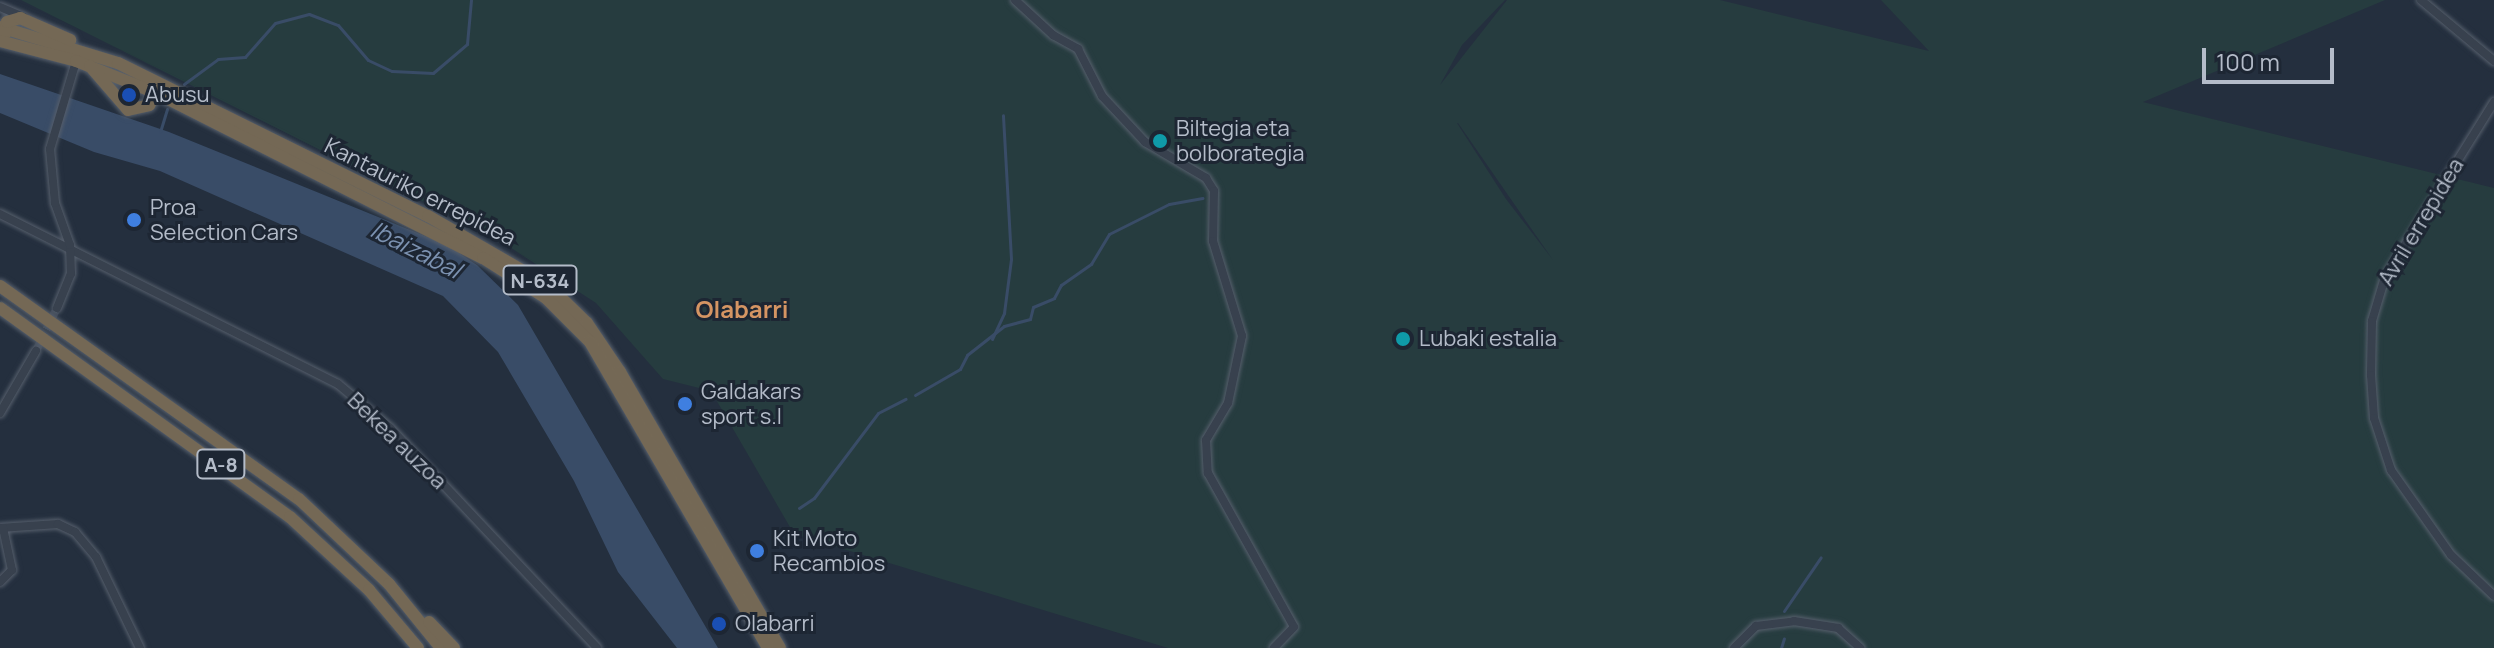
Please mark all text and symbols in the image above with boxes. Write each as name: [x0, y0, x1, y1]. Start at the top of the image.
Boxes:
scale bar: [2206, 32, 2338, 82]
text: 100 m: [2216, 45, 2280, 78]
place label: Abusu: [145, 82, 210, 108]
marker: Abusu: [120, 86, 138, 104]
place label: Biltegia eta bolborategia: [1176, 115, 1305, 166]
street label: Kantauriko errepidea: [320, 132, 520, 252]
marker: Biltegia eta bolborategia: [1151, 132, 1169, 150]
street label: Avril errepidea: [2373, 154, 2469, 290]
place label: Proa Selection Cars: [150, 194, 298, 246]
marker: Proa Selection Cars: [125, 211, 143, 229]
water label: Ibaizabal: [366, 214, 466, 284]
road number: N-634: [502, 264, 578, 296]
district label: Olabarri: [695, 295, 789, 323]
place label: Lubaki estalia: [1419, 326, 1557, 352]
marker: Lubaki estalia: [1394, 330, 1412, 348]
place label: Galdakars sport s.l: [701, 378, 801, 430]
street label: Bekea auzoa: [342, 387, 452, 495]
marker: Galdakars sport s.l: [676, 395, 694, 413]
road number: A-8: [195, 448, 247, 480]
place label: Kit Moto Recambios: [773, 525, 885, 576]
marker: Kit Moto Recambios: [748, 542, 766, 560]
place label: Olabarri: [735, 611, 815, 637]
marker: Olabarri: [710, 615, 728, 633]

